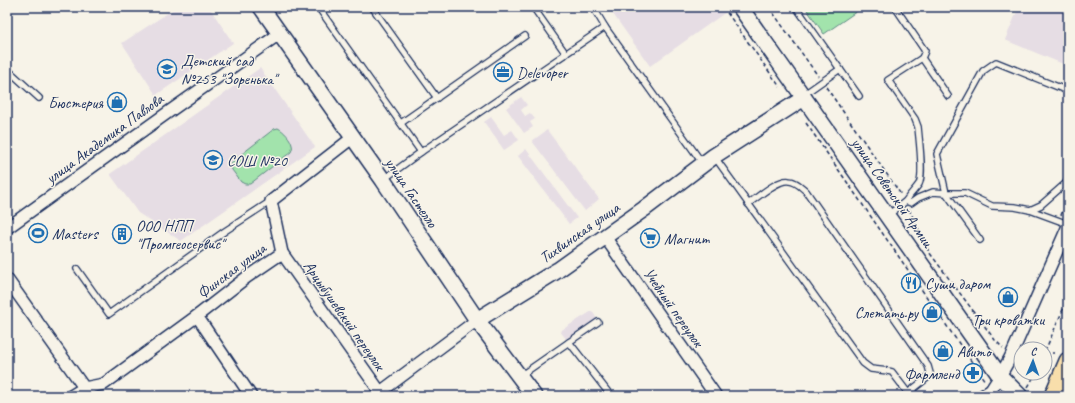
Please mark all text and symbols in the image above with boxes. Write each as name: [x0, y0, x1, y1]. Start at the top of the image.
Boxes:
place label: Детский сад №253 "Зоренька": [181, 51, 280, 89]
school or university icon: Детский сад №253 "Зоренька": [156, 58, 178, 80]
office icon: Delevoper: [492, 61, 514, 83]
place label: Delevoper: [517, 63, 570, 83]
street label: улица Академика Павлова: [41, 89, 168, 189]
shop icon: Бюстерия: [106, 91, 128, 113]
place label: Бюстерия: [48, 93, 104, 113]
street label: улица Советской Армии: [846, 133, 938, 252]
school or university icon: СОШ №20: [202, 149, 224, 171]
place label: СОШ №20: [227, 151, 289, 171]
street label: улица Гастелло: [380, 153, 443, 233]
street label: Тихвинская улица: [536, 197, 624, 268]
place label: ООО НПП "Промгеосервис": [136, 216, 227, 254]
sports icon: Masters: [27, 222, 49, 244]
building icon: ООО НПП "Промгеосервис": [111, 223, 133, 245]
place label: Masters: [52, 224, 99, 244]
supermarket icon: Магнит: [639, 227, 661, 249]
place label: Магнит: [664, 229, 711, 249]
street label: Финская улица: [193, 238, 271, 303]
street label: Арцыбушевский переулок: [299, 257, 391, 376]
street label: Учебный переулок: [639, 264, 709, 353]
restaurant icon: Суши даром: [900, 272, 922, 294]
place label: Суши даром: [925, 274, 991, 294]
shop icon: Три кроватки: [997, 286, 1019, 308]
shop icon: Слетать.ру: [921, 301, 943, 323]
place label: Слетать.ру: [855, 303, 920, 323]
place label: Три кроватки: [972, 310, 1045, 330]
shop icon: Авито: [932, 340, 954, 362]
north arrow: [1013, 341, 1053, 381]
place label: Авито: [957, 342, 993, 362]
text: С: [1030, 344, 1038, 358]
pharmacy icon: Фармленд: [962, 362, 984, 384]
place label: Фармленд: [904, 364, 961, 384]

